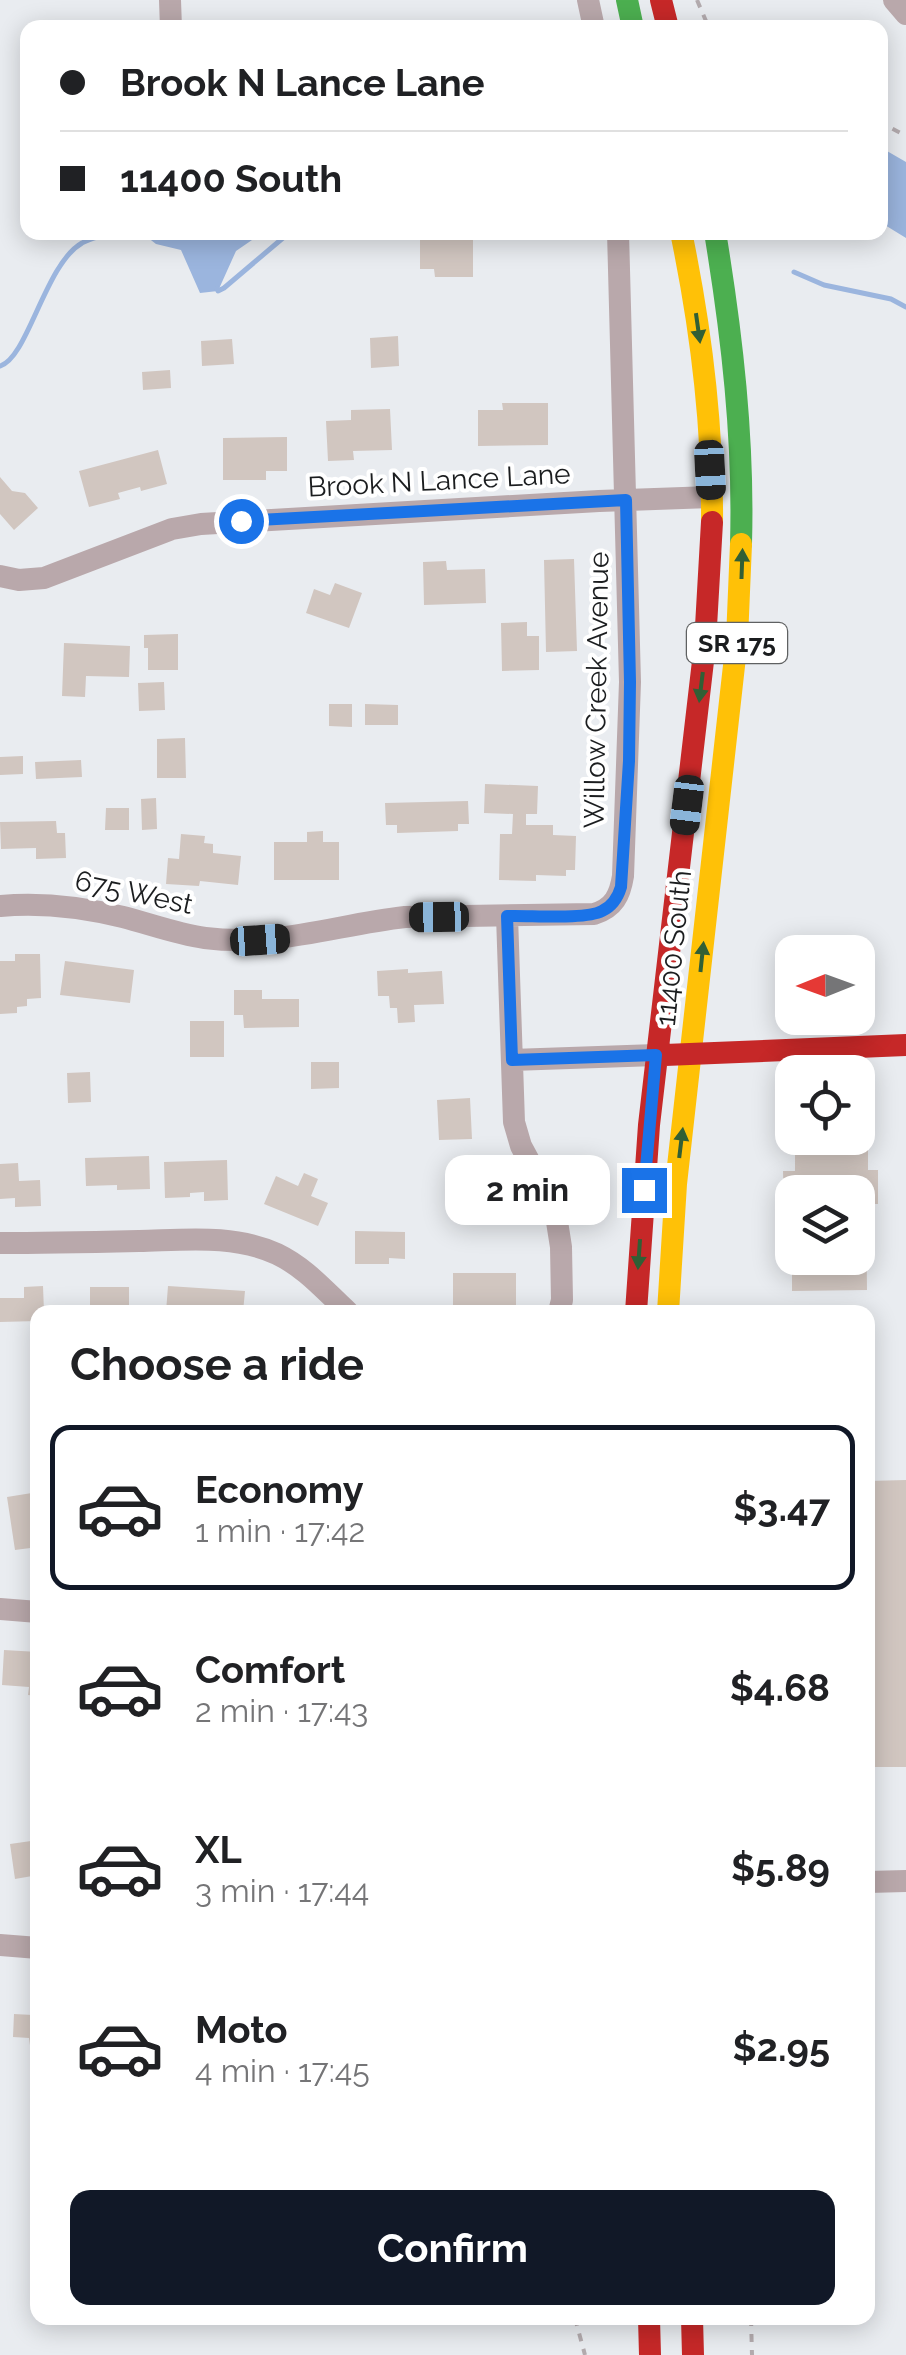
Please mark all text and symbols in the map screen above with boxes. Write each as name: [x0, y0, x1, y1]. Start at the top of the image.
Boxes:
text: Brook N Lance Lane: [120, 60, 485, 105]
text: 11400 South: [120, 156, 342, 201]
one-way arrow: [691, 313, 707, 345]
car: [693, 439, 727, 501]
street label: Brook N Lance Lane: [307, 457, 571, 504]
route start: [219, 499, 264, 544]
one-way arrow: [734, 548, 750, 580]
street label: Willow Creek Avenue: [578, 551, 615, 829]
road number: SR 175: [687, 623, 787, 663]
one-way arrow: [693, 672, 709, 704]
car: [668, 773, 706, 837]
street label: 675 West: [72, 864, 196, 921]
street label: 11400 South: [649, 868, 698, 1028]
car: [409, 901, 469, 933]
car: [229, 923, 291, 957]
north arrow: [775, 935, 875, 1035]
map controls: [775, 935, 875, 1275]
one-way arrow: [694, 941, 710, 972]
button: locate: [775, 1055, 875, 1155]
one-way arrow: [673, 1127, 689, 1159]
callout: 2 min: [444, 1155, 609, 1225]
route end: [622, 1168, 667, 1213]
text: 2 min: [486, 1171, 569, 1208]
button: layers: [775, 1175, 875, 1275]
one-way arrow: [631, 1238, 647, 1270]
text: Choose a ride: [70, 1338, 364, 1391]
icon: car: [75, 1463, 165, 1553]
text: Economy: [195, 1467, 364, 1512]
text: $3.47: [733, 1485, 830, 1530]
text: 1 min · 17:42: [195, 1512, 365, 1549]
icon: car: [75, 1643, 165, 1733]
text: Comfort: [195, 1647, 345, 1692]
text: $4.68: [730, 1665, 830, 1710]
text: 2 min · 17:43: [195, 1692, 368, 1729]
icon: car: [75, 1823, 165, 1913]
text: XL: [195, 1827, 242, 1872]
text: $5.89: [731, 1845, 830, 1890]
text: 3 min · 17:44: [195, 1872, 369, 1909]
icon: car: [75, 2003, 165, 2093]
text: Moto: [195, 2007, 288, 2052]
text: $2.95: [732, 2025, 830, 2070]
text: 4 min · 17:45: [195, 2052, 370, 2089]
button: Confirm: [70, 2190, 835, 2305]

